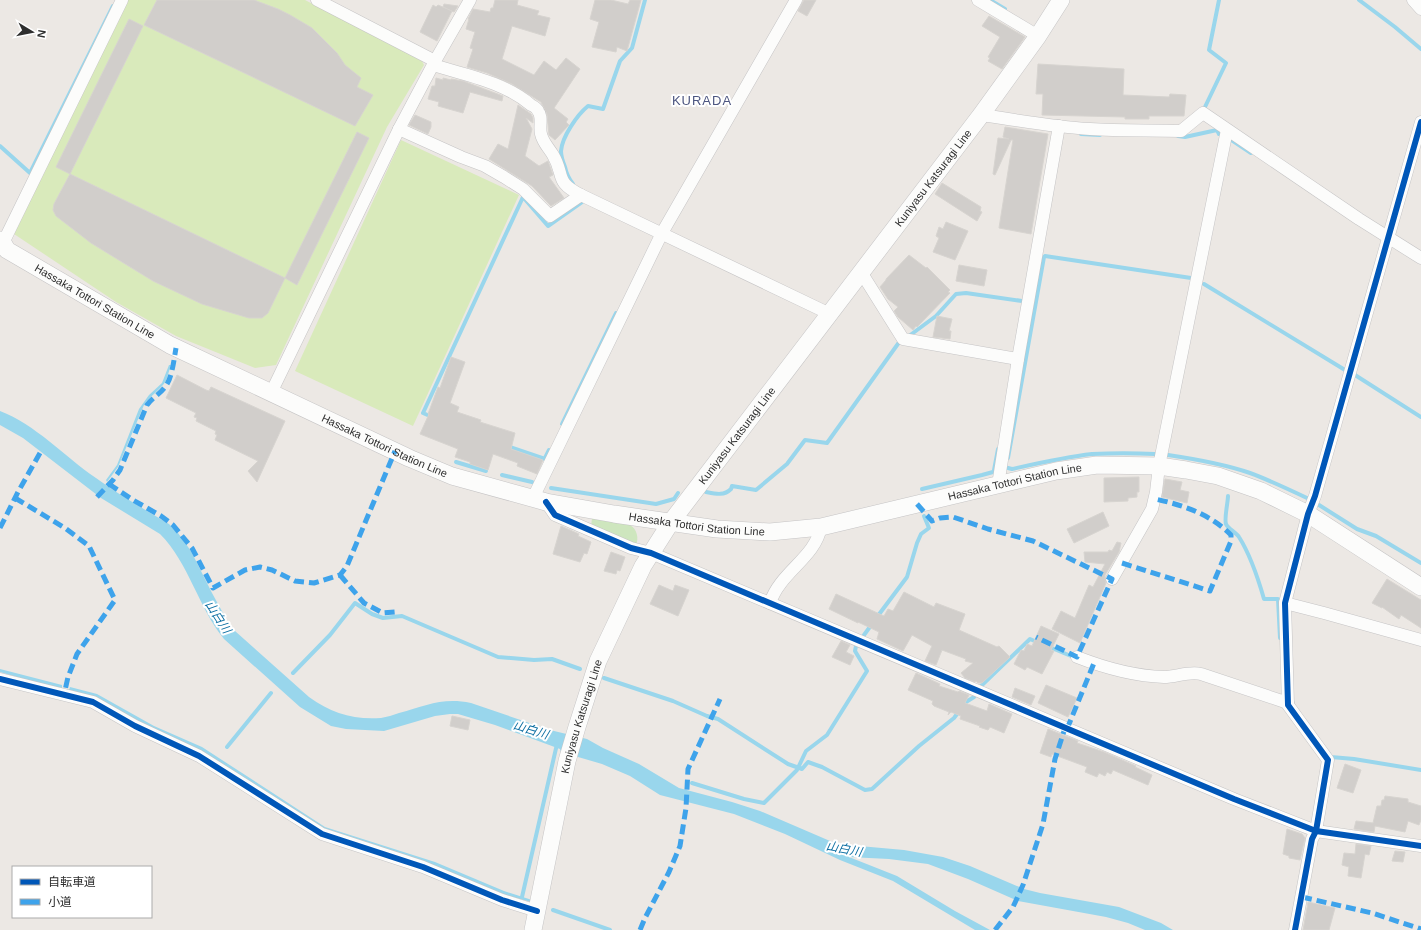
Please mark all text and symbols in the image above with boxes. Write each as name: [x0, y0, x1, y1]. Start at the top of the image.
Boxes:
north arrow: [12, 12, 52, 52]
text: N: [35, 29, 48, 39]
district label: KURADA: [672, 93, 732, 108]
street label: Kuniyasu Katsuragi Line: [892, 127, 974, 229]
street label: Hassaka Tottori Station Line: [33, 262, 157, 341]
street label: Kuniyasu Katsuragi Line: [696, 385, 778, 486]
street label: Hassaka Tottori Station Line: [320, 412, 449, 479]
street label: Hassaka Tottori Station Line: [947, 461, 1083, 503]
street label: Hassaka Tottori Station Line: [628, 510, 765, 538]
water label: 山白川: [202, 598, 235, 638]
street label: Kuniyasu Katsuragi Line: [559, 658, 604, 775]
water label: 山白川: [512, 718, 552, 743]
water label: 山白川: [825, 839, 865, 860]
legend: [12, 866, 152, 918]
text: 自転車道: [48, 875, 96, 889]
text: 小道: [48, 895, 72, 909]

